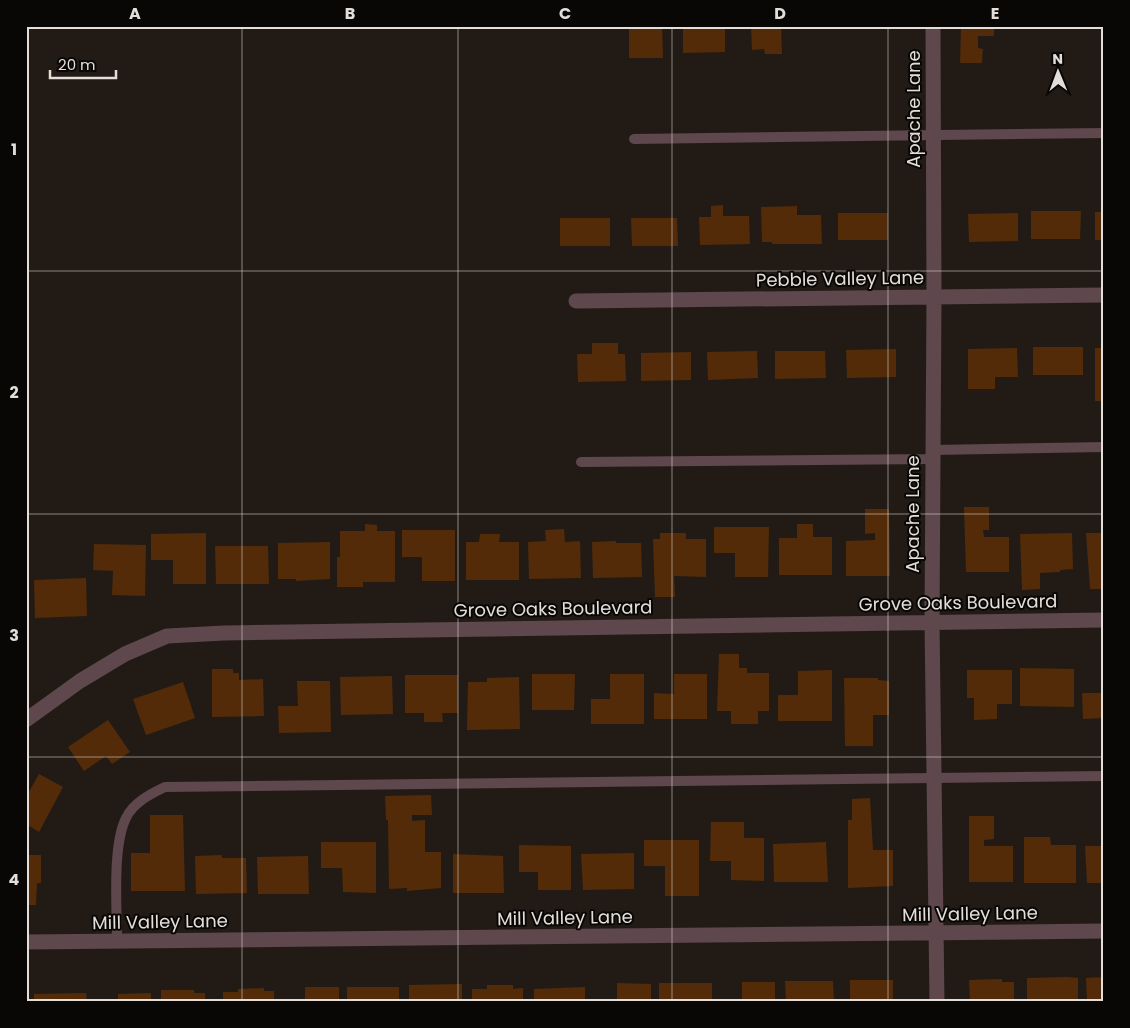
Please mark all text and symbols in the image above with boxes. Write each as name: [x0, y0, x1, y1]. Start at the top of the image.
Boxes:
text: A: [129, 2, 141, 25]
text: B: [345, 2, 355, 25]
text: C: [559, 2, 571, 25]
text: D: [774, 2, 786, 25]
text: E: [991, 2, 999, 25]
scale bar: [50, 48, 116, 80]
north arrow: [1032, 48, 1082, 98]
text: N: [1052, 49, 1063, 69]
street label: Apache Lane: [901, 50, 926, 168]
text: 20 m: [58, 54, 96, 75]
text: 1: [11, 138, 17, 161]
street label: Pebble Valley Lane: [756, 265, 924, 292]
text: 2: [9, 381, 19, 404]
street label: Apache Lane: [900, 455, 925, 573]
street label: Grove Oaks Boulevard: [858, 588, 1058, 617]
street label: Grove Oaks Boulevard: [453, 594, 653, 623]
text: 3: [9, 624, 19, 647]
text: 4: [9, 868, 20, 891]
street label: Mill Valley Lane: [902, 900, 1038, 927]
street label: Mill Valley Lane: [497, 904, 633, 931]
street label: Mill Valley Lane: [92, 908, 228, 935]

